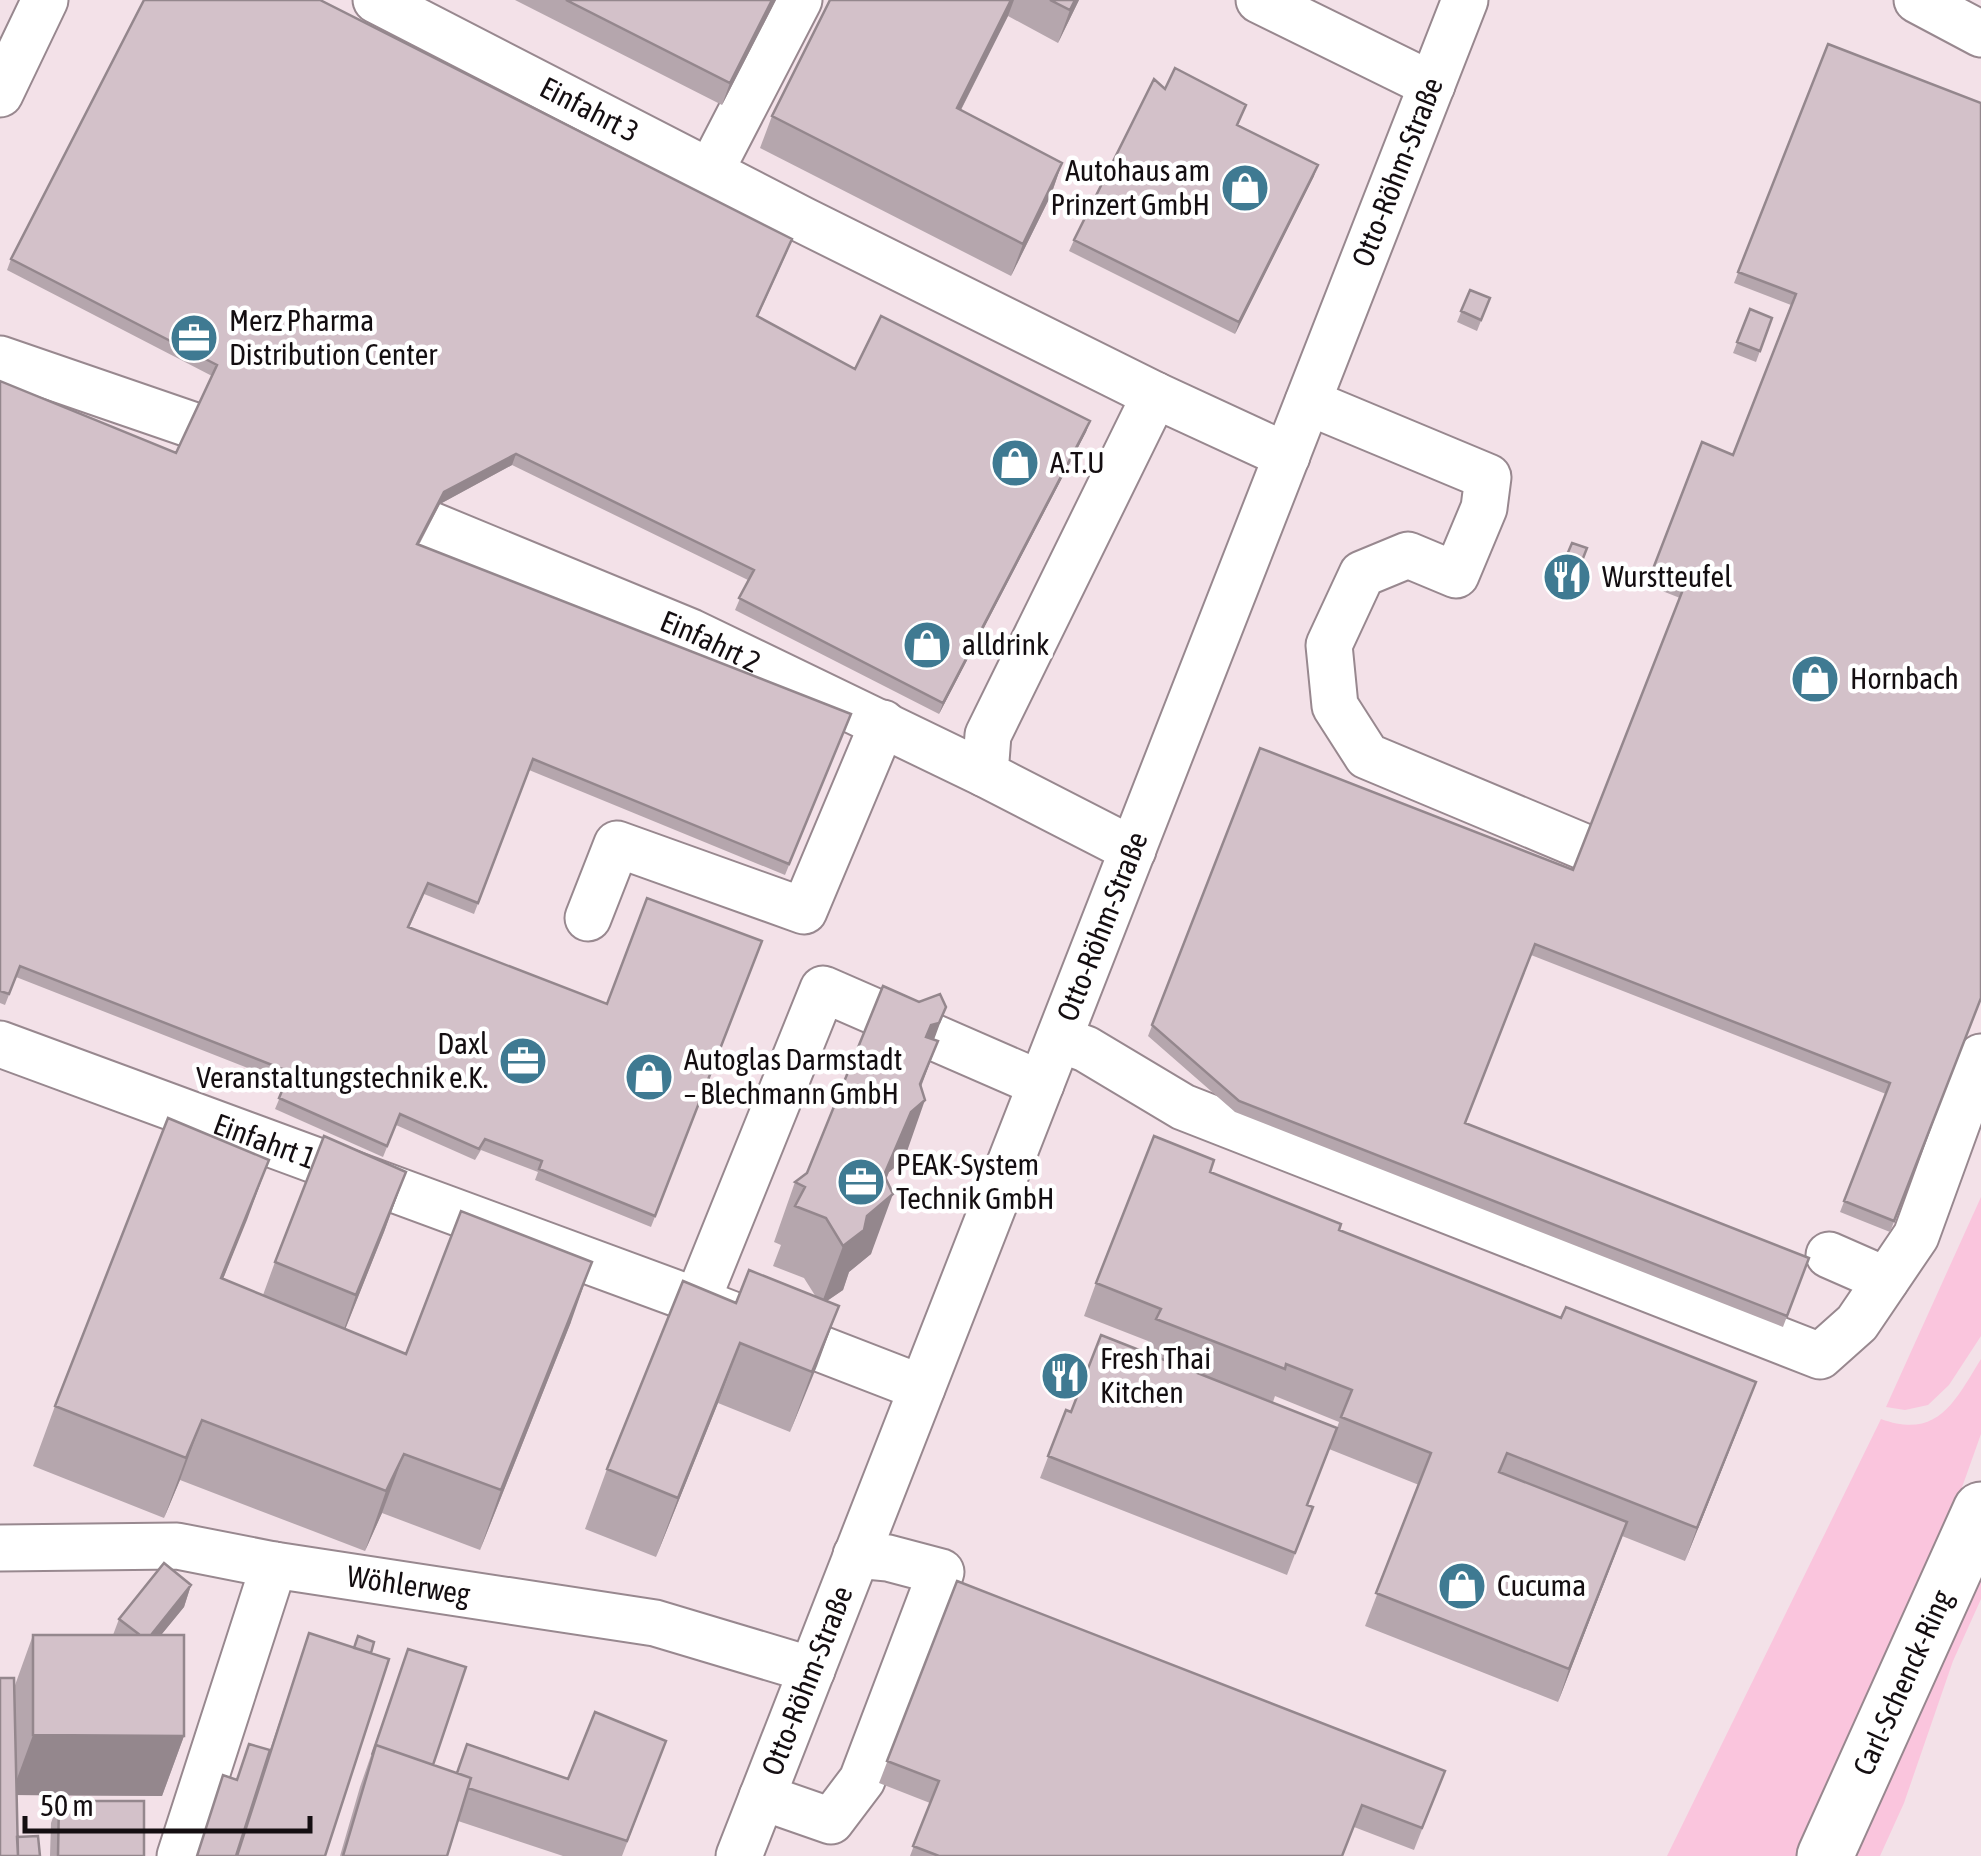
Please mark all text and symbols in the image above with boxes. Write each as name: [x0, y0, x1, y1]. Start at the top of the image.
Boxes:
street label: Einfahrt 3: [535, 70, 645, 149]
street label: Otto-Röhm-Straße: [1344, 73, 1449, 271]
place label: Autohaus am Prinzert GmbH: [1050, 153, 1210, 221]
shop icon: Autohaus am Prinzert GmbH: [1219, 162, 1271, 214]
place label: Merz Pharma Distribution Center: [229, 303, 438, 371]
office icon: Merz Pharma Distribution Center: [168, 312, 220, 364]
shop icon: A.T.U: [989, 437, 1041, 489]
place label: A.T.U: [1050, 445, 1105, 479]
restaurant icon: Wurstteufel: [1541, 551, 1593, 603]
place label: Wurstteufel: [1602, 559, 1732, 593]
street label: Einfahrt 2: [656, 603, 766, 679]
shop icon: alldrink: [901, 619, 953, 671]
place label: alldrink: [962, 627, 1049, 661]
shop icon: Hornbach: [1789, 653, 1841, 705]
place label: Hornbach: [1850, 661, 1959, 695]
street label: Otto-Röhm-Straße: [1049, 827, 1154, 1026]
place label: Daxl Veranstaltungstechnik e.K.: [196, 1026, 488, 1094]
office icon: Daxl Veranstaltungstechnik e.K.: [497, 1035, 549, 1087]
place label: Autoglas Darmstadt – Blechmann GmbH: [684, 1042, 902, 1110]
shop icon: Autoglas Darmstadt – Blechmann GmbH: [623, 1051, 675, 1103]
street label: Einfahrt 1: [209, 1106, 321, 1175]
place label: PEAK-System Technik GmbH: [896, 1147, 1054, 1215]
office icon: PEAK-System Technik GmbH: [835, 1156, 887, 1208]
place label: Fresh Thai Kitchen: [1100, 1341, 1211, 1409]
restaurant icon: Fresh Thai Kitchen: [1039, 1350, 1091, 1402]
street label: Wöhlerweg: [345, 1558, 473, 1611]
shop icon: Cucuma: [1436, 1560, 1488, 1612]
place label: Cucuma: [1497, 1568, 1586, 1602]
street label: Otto-Röhm-Straße: [754, 1581, 859, 1780]
street label: Carl-Schenck-Ring: [1846, 1584, 1959, 1780]
scale bar: [25, 1771, 310, 1833]
text: 50 m: [40, 1788, 94, 1822]

